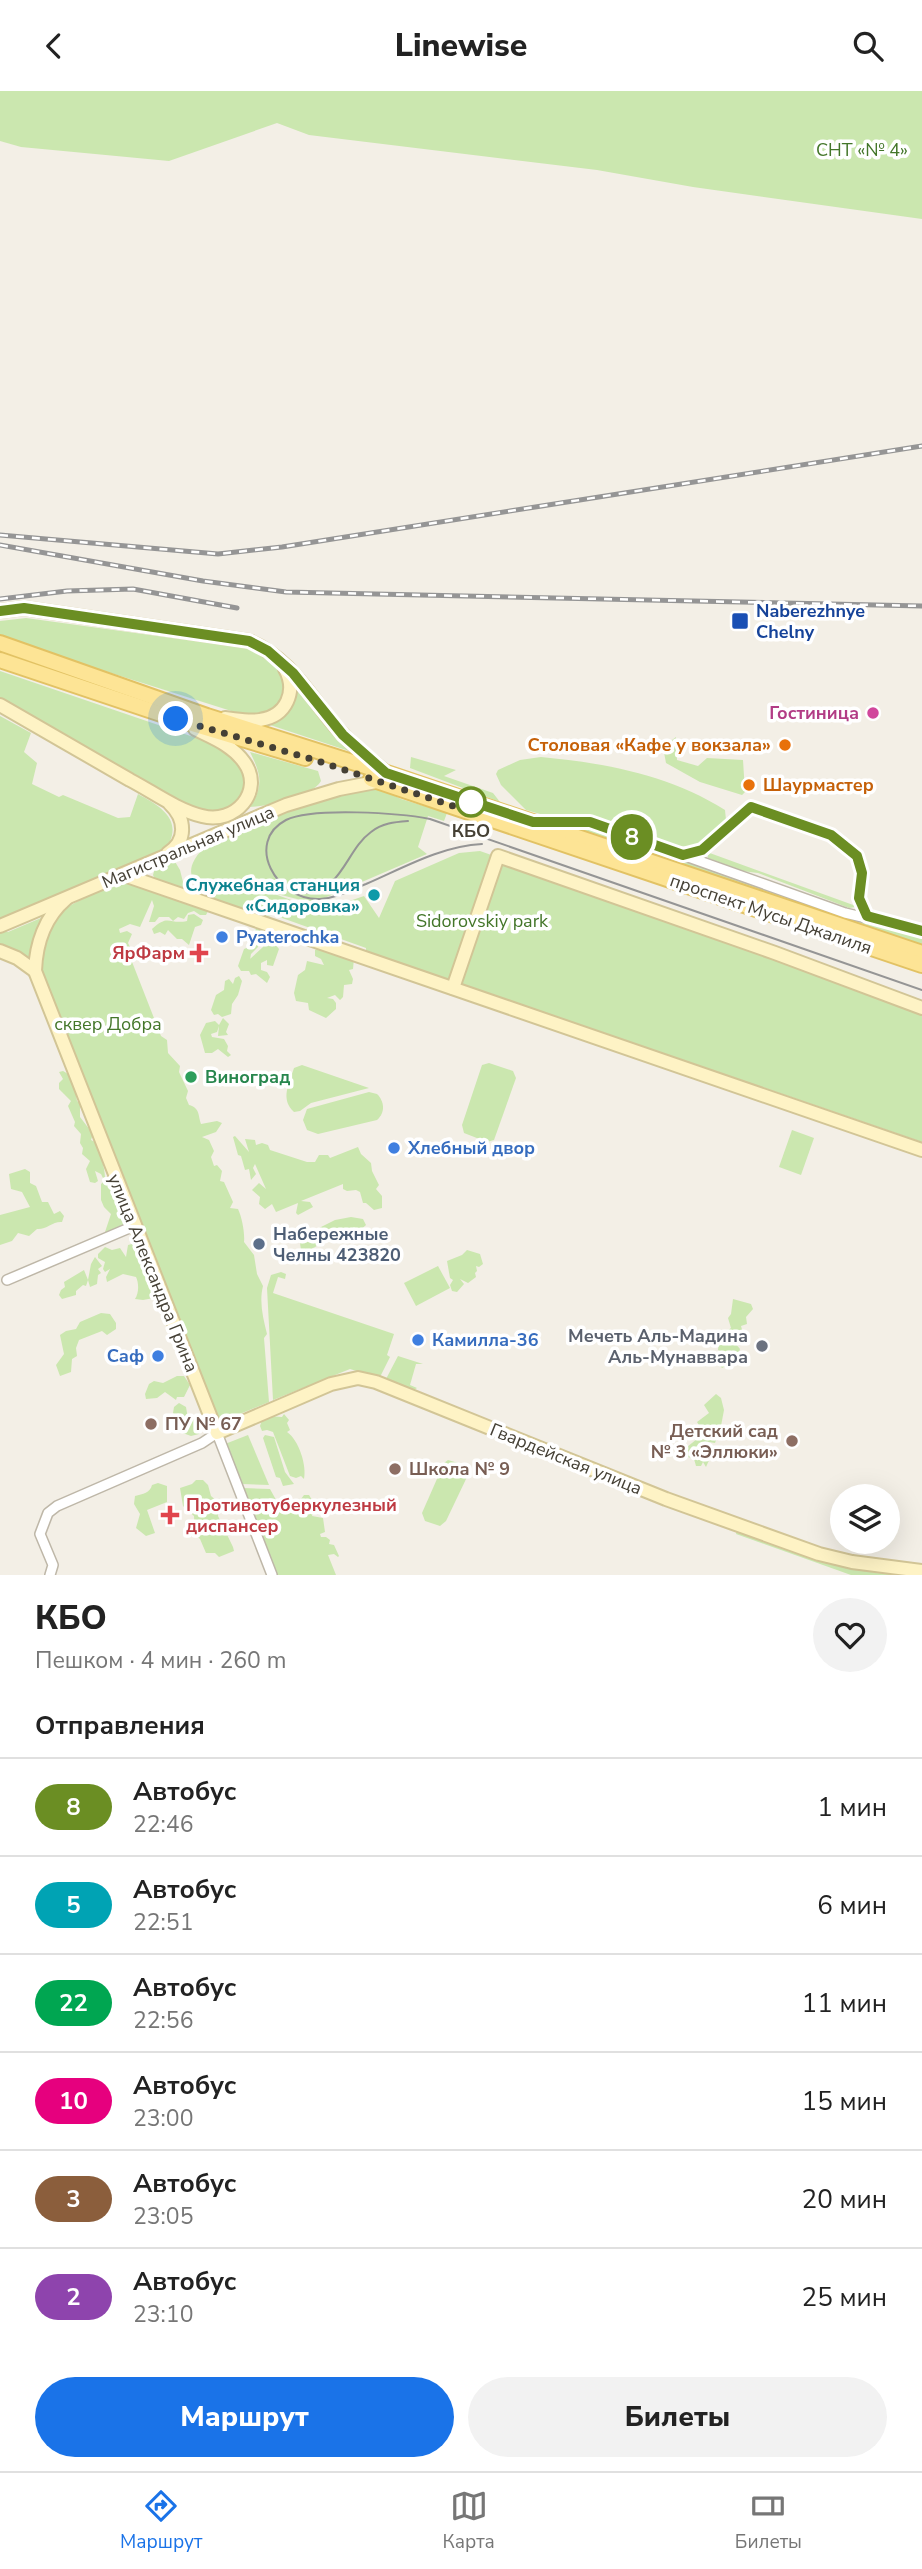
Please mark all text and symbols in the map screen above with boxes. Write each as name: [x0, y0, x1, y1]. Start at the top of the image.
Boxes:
text: Linewise: [395, 24, 527, 67]
icon: back: [35, 27, 73, 65]
icon: search: [849, 27, 887, 65]
park label: СНТ «№ 4»: [816, 138, 908, 162]
place label: Naberezhnye Chelny: [756, 599, 865, 644]
marker: Naberezhnye Chelny: [730, 611, 750, 631]
your location: [158, 701, 193, 736]
place label: Гостиница: [769, 701, 859, 725]
marker: Гостиница: [865, 705, 881, 721]
place label: Столовая «Кафе у вокзала»: [528, 733, 771, 757]
marker: Столовая «Кафе у вокзала»: [777, 737, 793, 753]
place label: Шаурмастер: [763, 773, 874, 797]
marker: Шаурмастер: [741, 777, 757, 793]
marker: КБО: [456, 787, 486, 817]
street label: Магистральная улица: [98, 800, 278, 894]
line badge: 8: [609, 814, 655, 860]
place label: КБО: [452, 819, 490, 843]
text: 8: [625, 821, 639, 853]
street label: проспект Мусы Джалиля: [667, 868, 875, 960]
place label: Служебная станция «Сидоровка»: [185, 873, 360, 918]
marker: Служебная станция «Сидоровка»: [366, 887, 382, 903]
park label: Sidorovskiy park: [416, 909, 549, 933]
place label: Pyaterochka: [236, 925, 339, 949]
marker: Pyaterochka: [214, 929, 230, 945]
place label: ЯрФарм: [112, 941, 185, 965]
marker: ЯрФарм: [191, 945, 207, 961]
park label: сквер Добра: [54, 1012, 162, 1036]
place label: Виноград: [205, 1065, 290, 1089]
marker: Виноград: [183, 1069, 199, 1085]
place label: Хлебный двор: [407, 1136, 535, 1160]
marker: Хлебный двор: [386, 1140, 402, 1156]
street label: улица Александра Грина: [102, 1170, 204, 1376]
place label: Набережные Челны 423820: [273, 1222, 401, 1267]
marker: Набережные Челны 423820: [251, 1236, 267, 1252]
place label: Мечеть Аль-Мадина Аль-Мунаввара: [568, 1324, 748, 1369]
place label: Камилла-36: [432, 1328, 539, 1352]
marker: Камилла-36: [410, 1332, 426, 1348]
marker: Мечеть Аль-Мадина Аль-Мунаввара: [754, 1338, 770, 1354]
place label: Саф: [107, 1344, 144, 1368]
marker: Саф: [150, 1348, 166, 1364]
place label: ПУ № 67: [165, 1412, 242, 1436]
marker: ПУ № 67: [143, 1416, 159, 1432]
street label: Гвардейская улица: [487, 1418, 645, 1500]
place label: Детский сад № 3 «Эллюки»: [651, 1419, 778, 1464]
marker: Детский сад № 3 «Эллюки»: [784, 1433, 800, 1449]
place label: Школа № 9: [409, 1457, 510, 1481]
marker: Школа № 9: [387, 1461, 403, 1477]
map controls: [830, 1484, 900, 1554]
button: layers: [830, 1484, 900, 1554]
place label: Противотуберкулезный диспансер: [186, 1493, 397, 1538]
marker: Противотуберкулезный диспансер: [160, 1505, 180, 1525]
text: КБО: [35, 1596, 107, 1641]
button: heart: [813, 1598, 887, 1672]
text: Пешком · 4 мин · 260 m: [35, 1645, 286, 1676]
text: Отправления: [35, 1708, 205, 1743]
text: Автобус: [133, 1774, 236, 1809]
text: 1 мин: [817, 1790, 887, 1825]
text: 8: [66, 1791, 81, 1823]
text: 22:46: [133, 1809, 193, 1840]
text: Автобус: [133, 1872, 236, 1907]
text: 6 мин: [817, 1888, 887, 1923]
text: 5: [66, 1889, 81, 1921]
text: 22:51: [133, 1907, 193, 1938]
text: Автобус: [133, 1970, 236, 2005]
text: 11 мин: [802, 1986, 887, 2021]
text: 22: [59, 1987, 88, 2019]
text: 22:56: [133, 2005, 193, 2036]
text: Автобус: [133, 2068, 236, 2103]
text: 15 мин: [802, 2084, 887, 2119]
text: 10: [59, 2085, 88, 2117]
text: 23:00: [133, 2103, 193, 2134]
text: Автобус: [133, 2166, 236, 2201]
text: 20 мин: [802, 2182, 887, 2217]
text: 3: [66, 2183, 81, 2215]
text: 23:05: [133, 2201, 193, 2232]
text: Автобус: [133, 2264, 236, 2299]
text: 25 мин: [802, 2280, 887, 2315]
text: 2: [66, 2281, 81, 2313]
text: 23:10: [133, 2299, 193, 2330]
button: Маршрут: [35, 2377, 454, 2457]
button: Билеты: [468, 2377, 887, 2457]
tab: Маршрут: [120, 2487, 203, 2555]
tab: Карта: [443, 2487, 495, 2555]
tab: Билеты: [735, 2487, 802, 2555]

